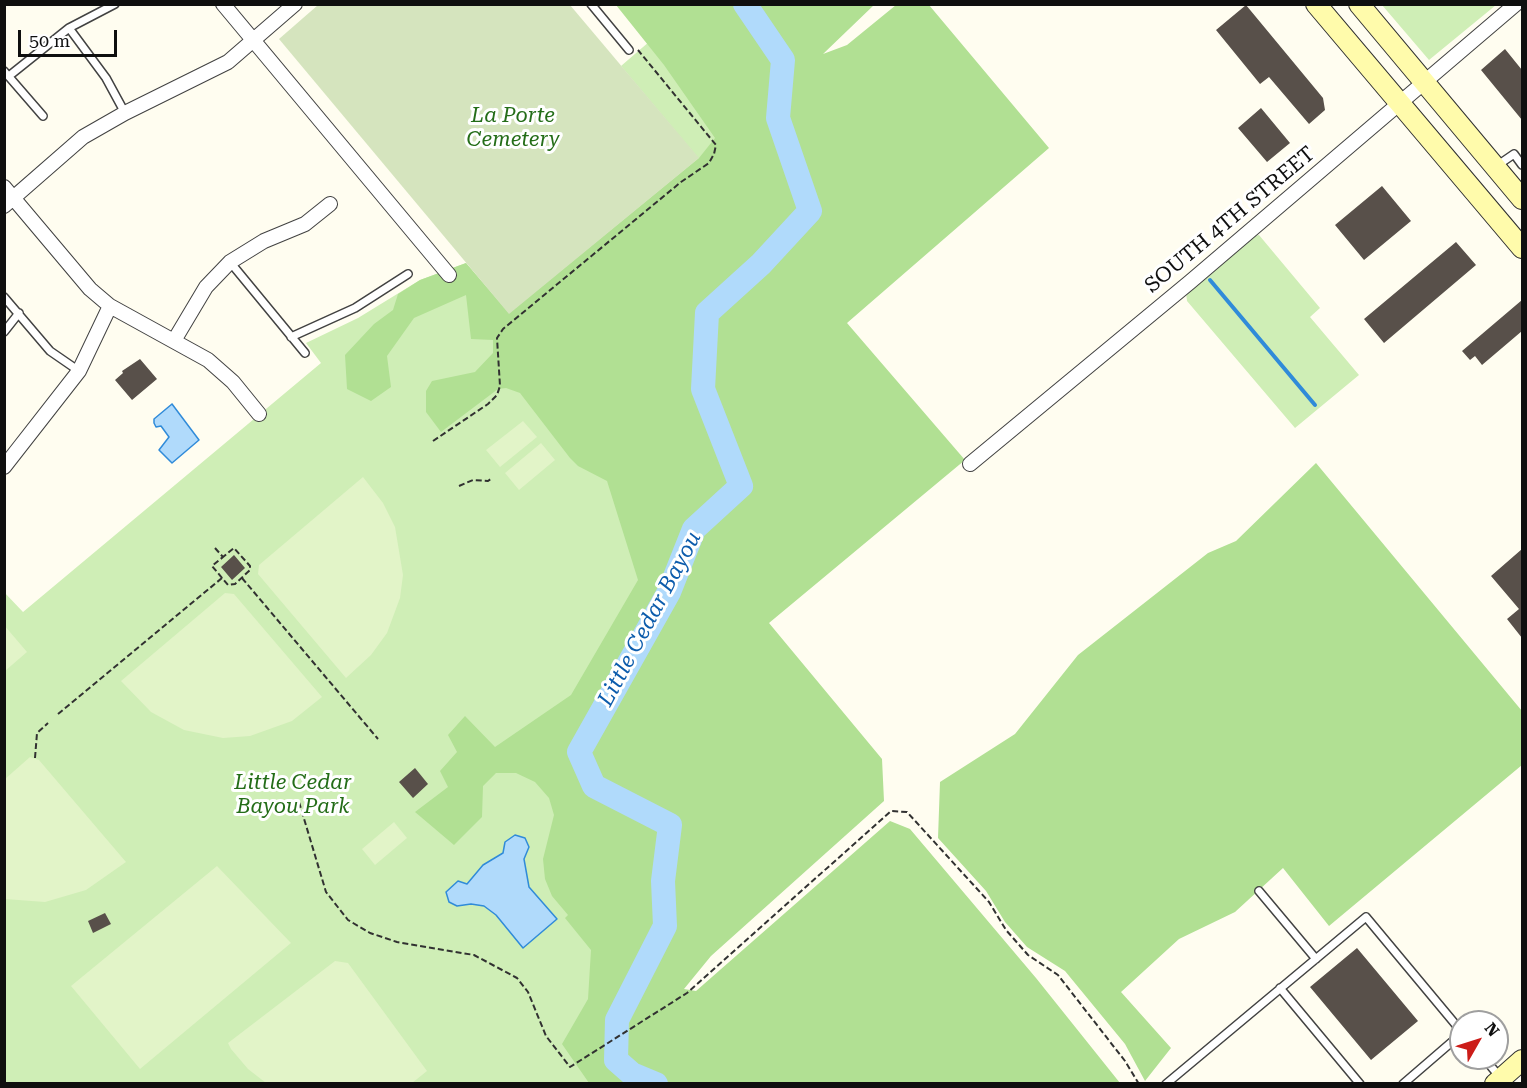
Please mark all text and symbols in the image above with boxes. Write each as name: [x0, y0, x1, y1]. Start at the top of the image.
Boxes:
scale bar: [21, 18, 120, 56]
text: 50 m: [29, 30, 70, 51]
park label: La Porte Cemetery: [467, 103, 559, 153]
street label: SOUTH 4TH STREET: [1140, 142, 1320, 298]
water label: Little Cedar Bayou: [593, 527, 707, 711]
park label: Little Cedar Bayou Park: [234, 770, 352, 820]
north arrow: [1449, 1010, 1509, 1070]
text: N: [1481, 1019, 1503, 1040]

